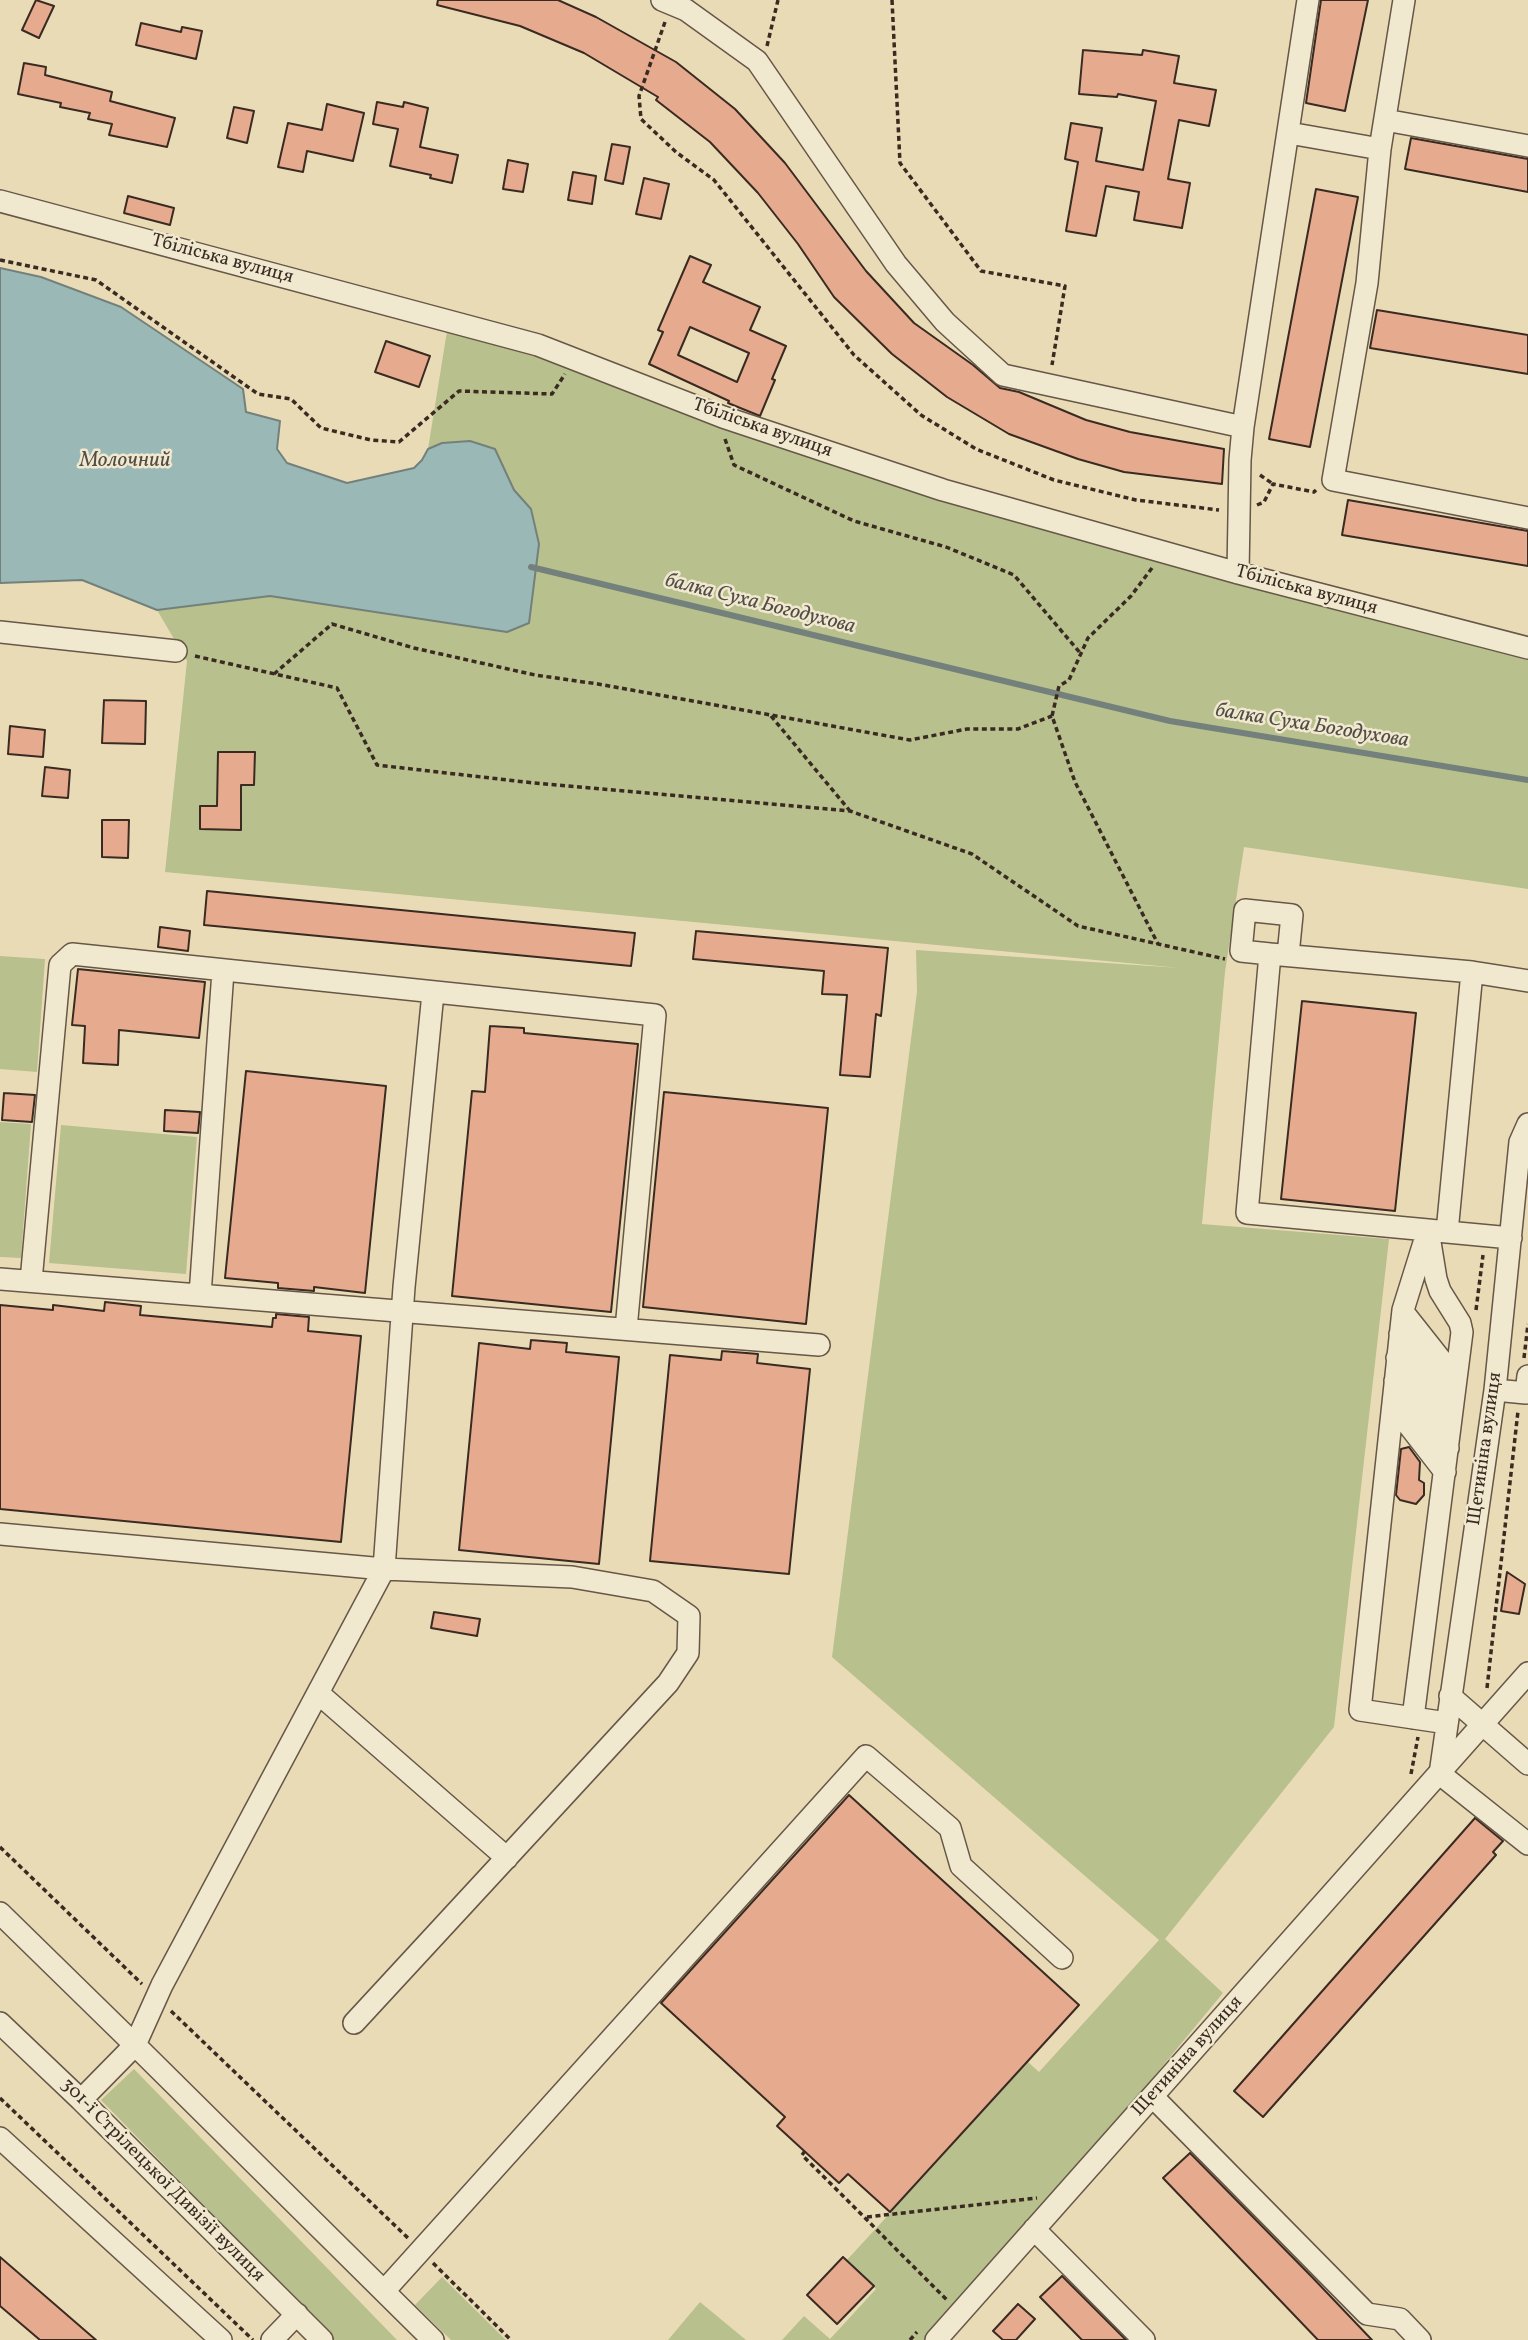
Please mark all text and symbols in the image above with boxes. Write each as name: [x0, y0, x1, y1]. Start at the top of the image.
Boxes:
street label: Тбіліська вулиця: [148, 230, 296, 290]
street label: Тбіліська вулиця: [689, 394, 835, 464]
water label: Молочний: [80, 449, 170, 475]
street label: Тбіліська вулиця: [1232, 561, 1380, 621]
water label: балка Суха Богодухова: [662, 569, 858, 641]
water label: балка Суха Богодухова: [1214, 699, 1410, 755]
street label: Щетиніна вулиця: [1464, 1371, 1508, 1527]
street label: Щетиніна вулиця: [1128, 1992, 1248, 2122]
street label: 301-ї Стрілецької Дивізії вулиця: [55, 2074, 269, 2288]

